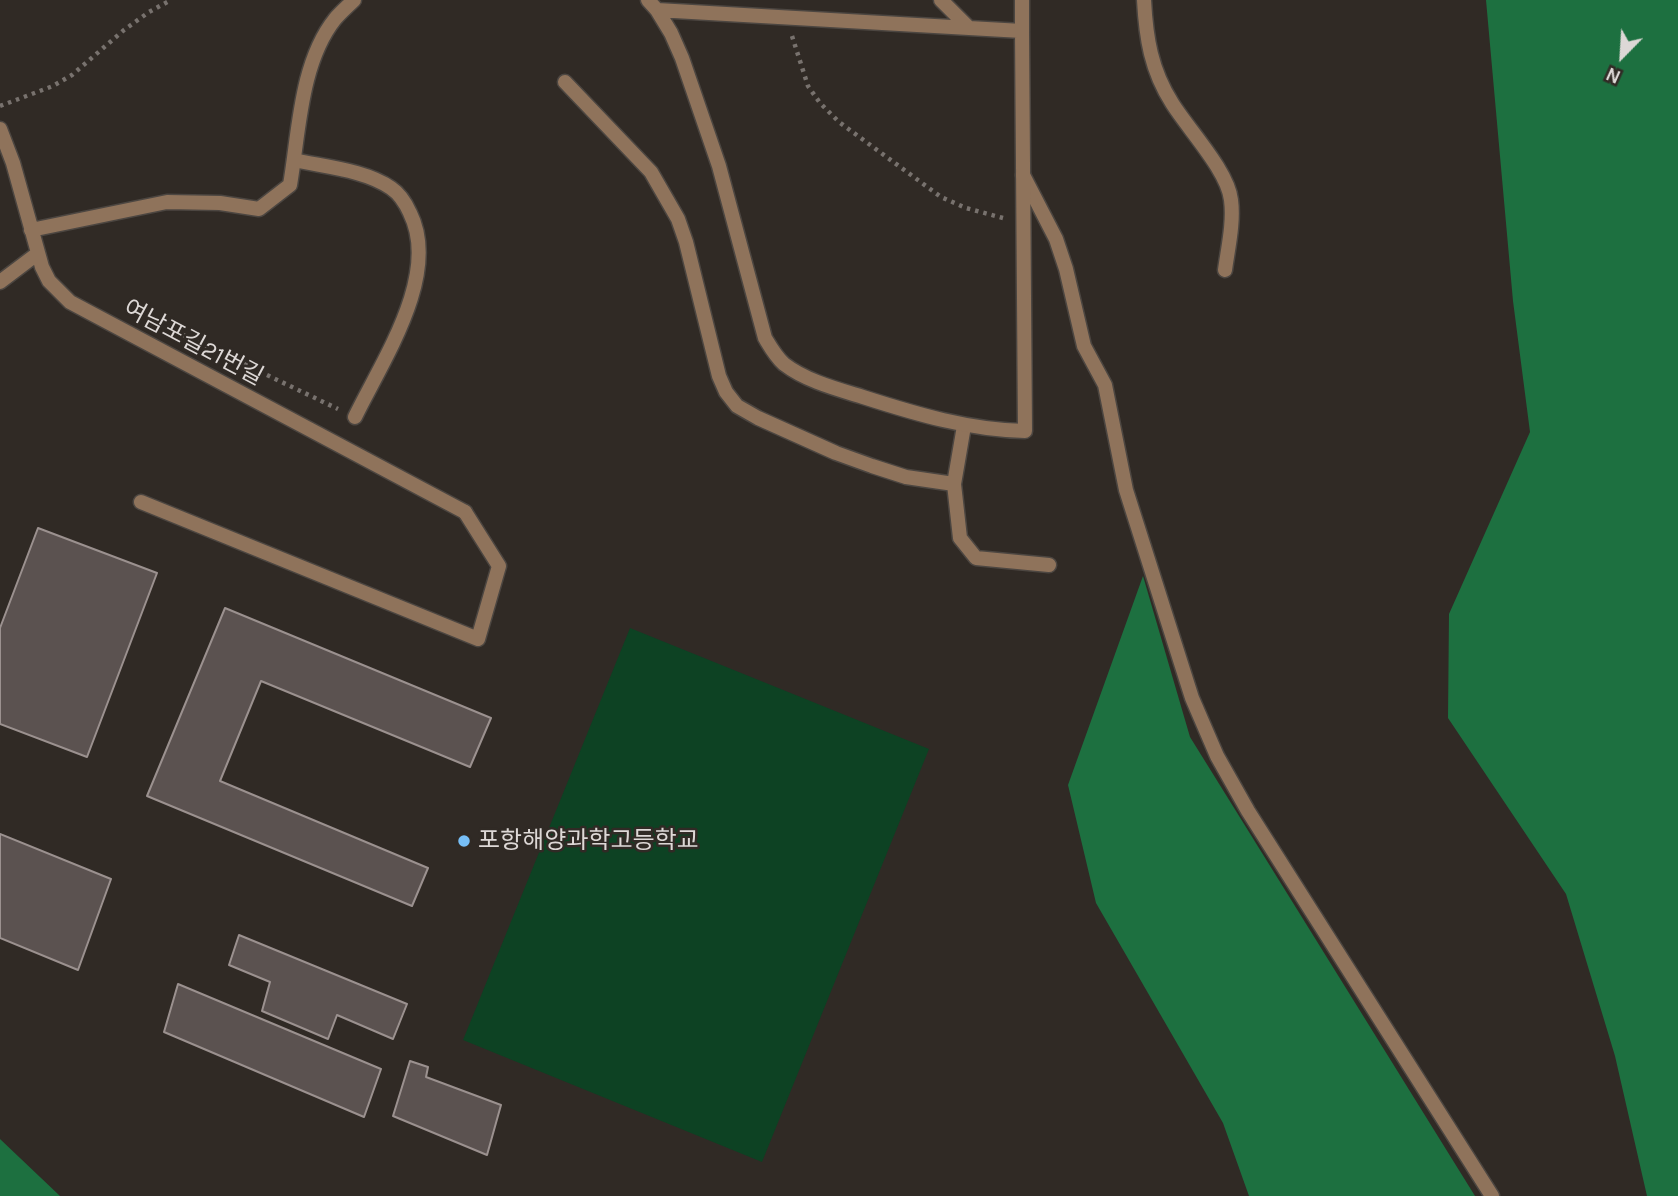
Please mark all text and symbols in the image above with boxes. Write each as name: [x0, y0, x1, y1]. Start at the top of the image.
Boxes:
north arrow: [1587, 21, 1657, 91]
text: N: [1603, 62, 1624, 88]
street label: 여남포길21번길: [118, 294, 268, 392]
place label: 포항해양과학고등학교: [478, 827, 699, 855]
marker: 포항해양과학고등학교: [456, 833, 472, 849]

